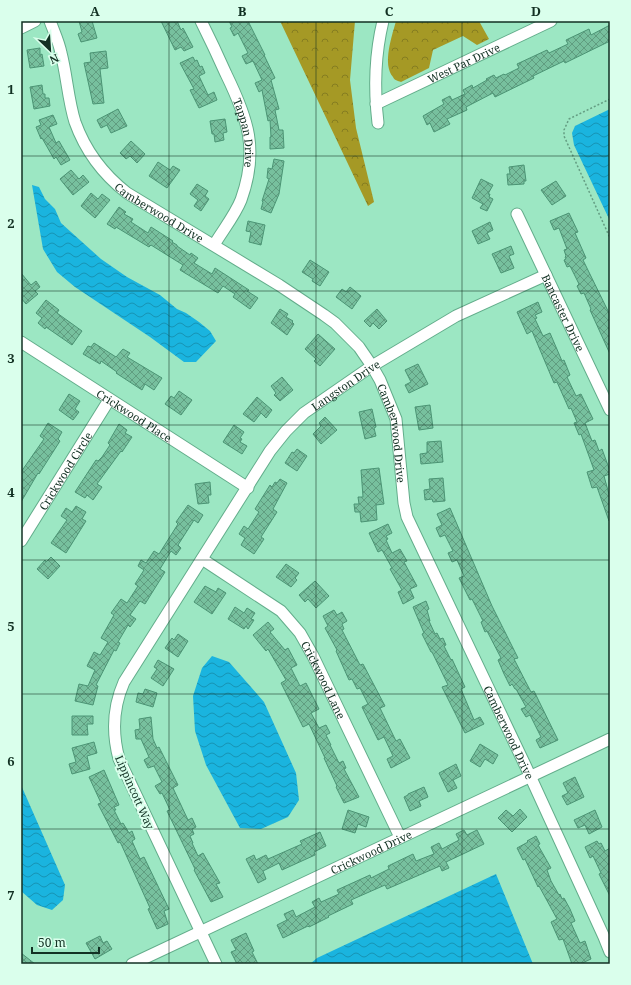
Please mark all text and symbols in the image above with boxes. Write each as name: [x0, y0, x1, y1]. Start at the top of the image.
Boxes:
text: A: [90, 2, 100, 20]
text: B: [238, 2, 247, 20]
text: C: [385, 2, 394, 20]
text: D: [531, 2, 541, 20]
north arrow: [30, 30, 70, 70]
street label: West Par Drive: [425, 39, 502, 86]
text: N: [47, 51, 62, 68]
text: 1: [7, 80, 15, 98]
street label: Tappan Drive: [230, 96, 258, 169]
street label: Camberwood Drive: [112, 179, 207, 245]
text: 2: [7, 214, 15, 232]
street label: Bancaster Drive: [539, 271, 589, 354]
text: 3: [7, 349, 15, 367]
street label: Langston Drive: [308, 356, 383, 413]
street label: Camberwood Drive: [375, 381, 410, 484]
street label: Crickwood Place: [94, 385, 175, 445]
street label: Crickwood Circle: [35, 429, 95, 512]
text: 4: [7, 483, 15, 501]
text: 5: [7, 617, 15, 635]
street label: Crickwood Lane: [298, 638, 350, 721]
street label: Camberwood Drive: [481, 683, 538, 782]
text: 6: [7, 752, 15, 770]
street label: Lippincott Way: [112, 753, 158, 832]
street label: Crickwood Drive: [328, 826, 414, 877]
text: 7: [7, 886, 15, 904]
scale bar: [32, 929, 99, 955]
text: 50 m: [38, 934, 66, 951]

